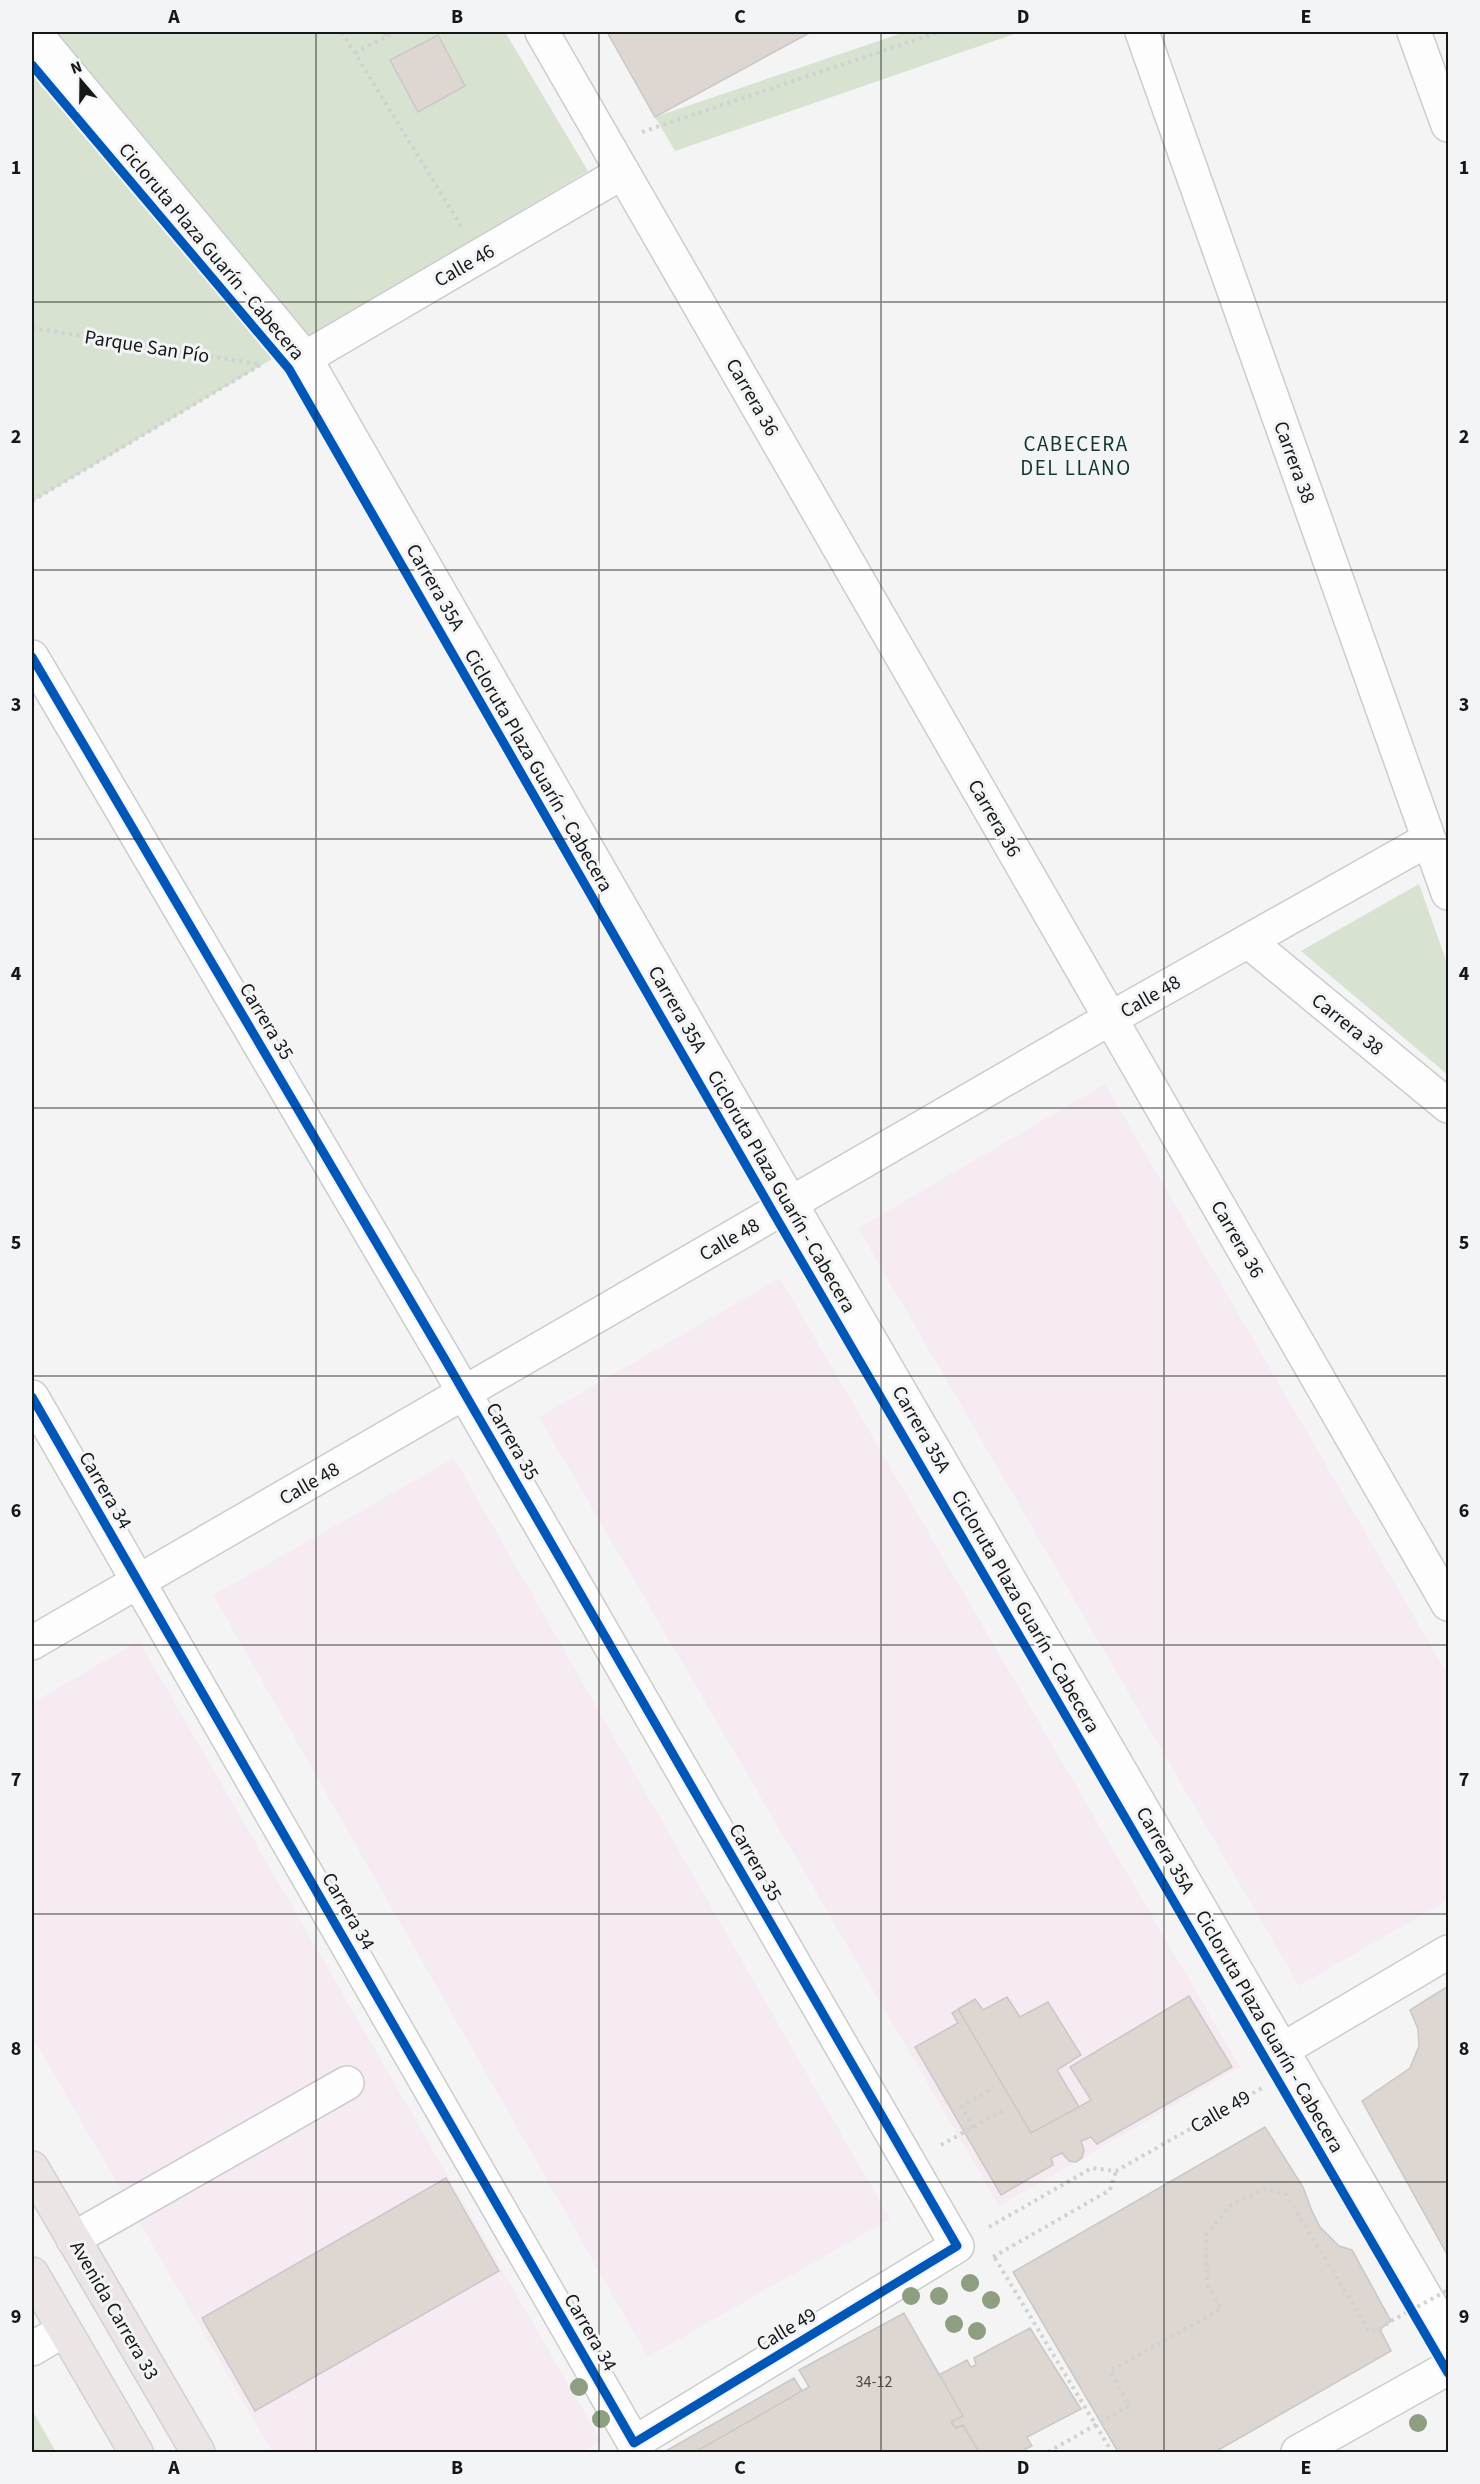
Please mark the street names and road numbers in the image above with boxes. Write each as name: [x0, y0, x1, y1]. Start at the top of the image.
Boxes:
street label: Cicloruta Plaza Guarín - Cabecera: [112, 137, 311, 366]
street label: Calle 46: [429, 237, 500, 294]
street label: Parque San Pío: [82, 323, 211, 371]
street label: Carrera 36: [719, 353, 786, 442]
street label: Carrera 38: [1266, 417, 1322, 507]
street label: Carrera 35A: [399, 539, 471, 636]
street label: Cicloruta Plaza Guarín - Cabecera: [457, 644, 619, 897]
street label: Carrera 36: [961, 774, 1028, 863]
street label: Carrera 35A: [641, 961, 713, 1058]
street label: Calle 48: [1115, 968, 1186, 1025]
street label: Carrera 35: [232, 978, 300, 1065]
street label: Carrera 38: [1305, 987, 1389, 1063]
street label: Cicloruta Plaza Guarín - Cabecera: [700, 1065, 862, 1318]
street label: Carrera 36: [1204, 1195, 1271, 1284]
street label: Calle 48: [694, 1211, 765, 1268]
street label: Carrera 35A: [885, 1381, 957, 1478]
street label: Carrera 35: [479, 1397, 546, 1486]
street label: Carrera 34: [72, 1446, 139, 1535]
street label: Calle 48: [274, 1455, 345, 1512]
street label: Cicloruta Plaza Guarín - Cabecera: [944, 1485, 1106, 1738]
street label: Carrera 35A: [1129, 1802, 1201, 1899]
street label: Carrera 35: [722, 1818, 789, 1907]
street label: Carrera 34: [315, 1867, 382, 1956]
street label: Cicloruta Plaza Guarín - Cabecera: [1188, 1905, 1350, 2158]
street label: Calle 49: [1185, 2083, 1256, 2140]
street label: Avenida Carrera 33: [63, 2236, 165, 2385]
street label: Carrera 34: [557, 2288, 624, 2377]
street label: Calle 49: [751, 2301, 822, 2359]

